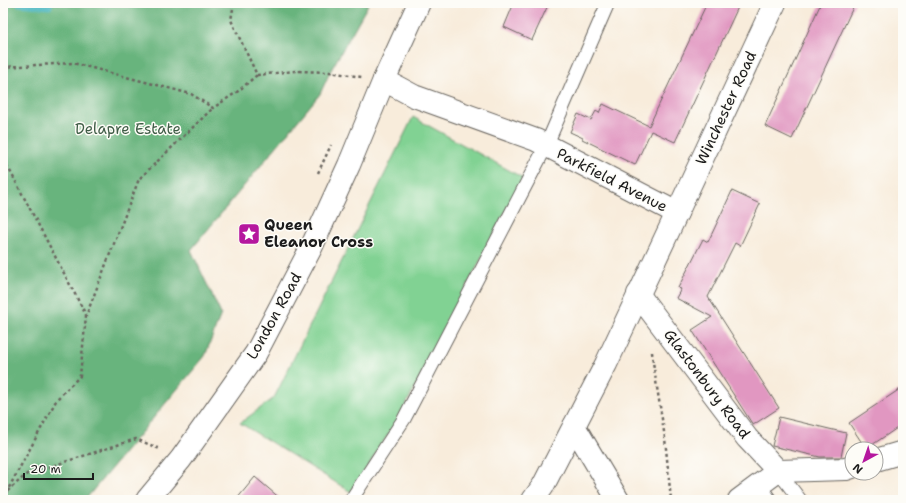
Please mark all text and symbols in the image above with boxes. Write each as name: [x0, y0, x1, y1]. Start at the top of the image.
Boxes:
street label: Winchester Road: [691, 47, 761, 168]
park label: Delapre Estate: [75, 119, 181, 139]
street label: Parkfield Avenue: [553, 143, 671, 217]
place label: Queen Eleanor Cross: [264, 215, 373, 252]
place icon: Queen Eleanor Cross: [236, 221, 262, 247]
street label: London Road: [242, 269, 306, 363]
street label: Glastonbury Road: [659, 325, 755, 443]
north arrow: [844, 441, 884, 481]
scale bar: [24, 455, 93, 481]
text: N: [850, 460, 866, 477]
text: 20 m: [30, 461, 61, 477]

